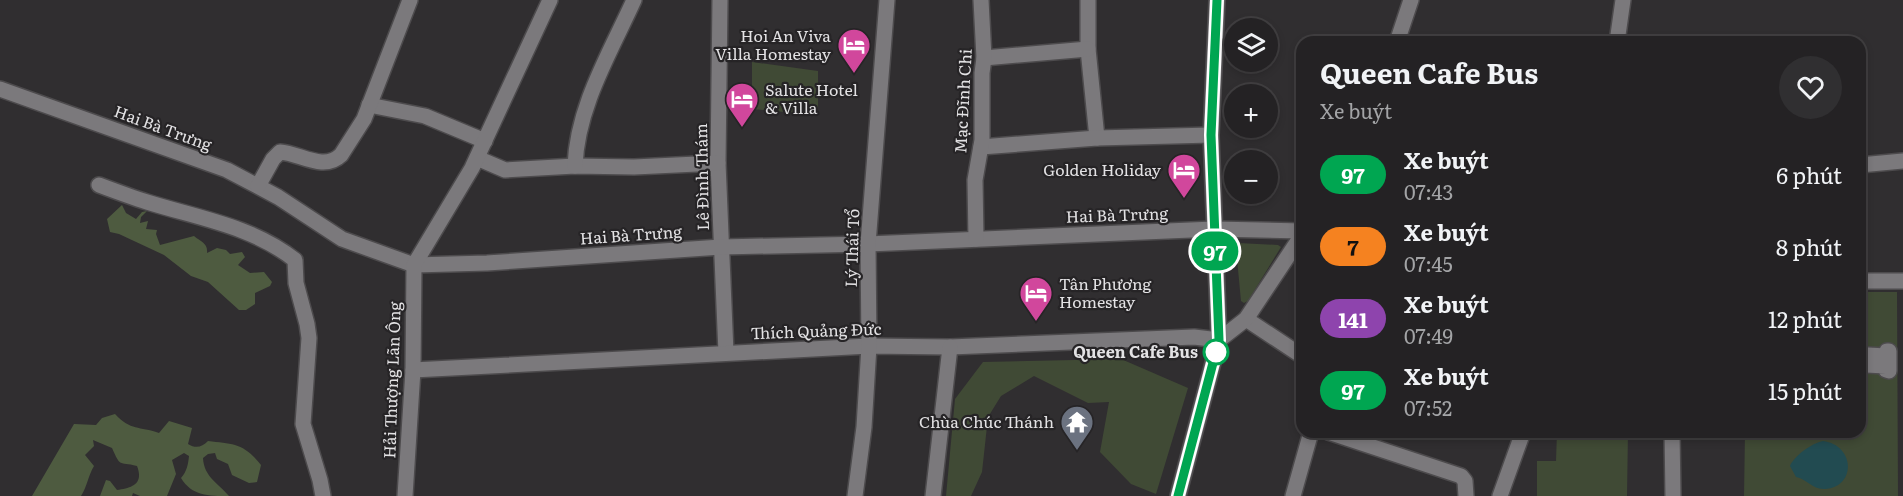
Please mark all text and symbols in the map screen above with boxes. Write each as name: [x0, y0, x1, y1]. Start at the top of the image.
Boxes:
map controls: [1224, 18, 1278, 204]
button: layers: [1224, 18, 1278, 72]
place label: Hoi An Viva Villa Homestay: [715, 23, 832, 65]
hotel icon: Hoi An Viva Villa Homestay: [836, 27, 872, 74]
street label: Mạc Đĩnh Chi: [947, 48, 977, 154]
text: Queen Cafe Bus: [1320, 51, 1538, 93]
button: heart: [1779, 56, 1842, 119]
place label: Salute Hotel & Villa: [765, 77, 858, 119]
hotel icon: Salute Hotel & Villa: [724, 81, 760, 128]
button: +: [1224, 84, 1278, 138]
text: Xe buýt: [1320, 95, 1392, 125]
street label: Hai Bà Trưng: [111, 98, 216, 156]
street label: Lê Đình Thám: [688, 123, 714, 231]
text: Xe buýt: [1404, 143, 1489, 176]
button: −: [1224, 150, 1278, 204]
hotel icon: Golden Holiday: [1166, 152, 1202, 199]
place label: Golden Holiday: [1043, 157, 1162, 181]
text: 6 phút: [1776, 158, 1842, 191]
text: 97: [1341, 159, 1365, 190]
text: 07:43: [1404, 176, 1453, 206]
street label: Hai Bà Trưng: [1065, 200, 1169, 228]
street label: Lý Thái Tổ: [838, 208, 864, 288]
text: Xe buýt: [1404, 215, 1489, 248]
street label: Hai Bà Trưng: [579, 218, 683, 250]
text: 8 phút: [1776, 230, 1842, 263]
text: 7: [1347, 231, 1359, 262]
line badge: 97: [1188, 232, 1242, 270]
text: 97: [1203, 236, 1227, 267]
text: 07:45: [1404, 248, 1453, 278]
place label: Tân Phương Homestay: [1059, 271, 1152, 313]
hotel icon: Tân Phương Homestay: [1018, 275, 1054, 322]
text: Xe buýt: [1404, 287, 1489, 320]
street label: Hải Thượng Lãn Ông: [376, 301, 406, 459]
text: 12 phút: [1768, 302, 1842, 335]
text: 141: [1338, 303, 1368, 334]
street label: Thích Quảng Đức: [750, 316, 882, 344]
text: 07:49: [1404, 320, 1453, 350]
place label: Queen Cafe Bus: [1073, 339, 1198, 363]
marker: Queen Cafe Bus: [1203, 339, 1229, 365]
text: Xe buýt: [1404, 359, 1489, 392]
text: 15 phút: [1768, 374, 1842, 407]
text: 97: [1341, 375, 1365, 406]
text: 07:52: [1404, 392, 1452, 422]
temple icon: Chùa Chúc Thánh: [1059, 404, 1095, 451]
place label: Chùa Chúc Thánh: [919, 409, 1054, 433]

